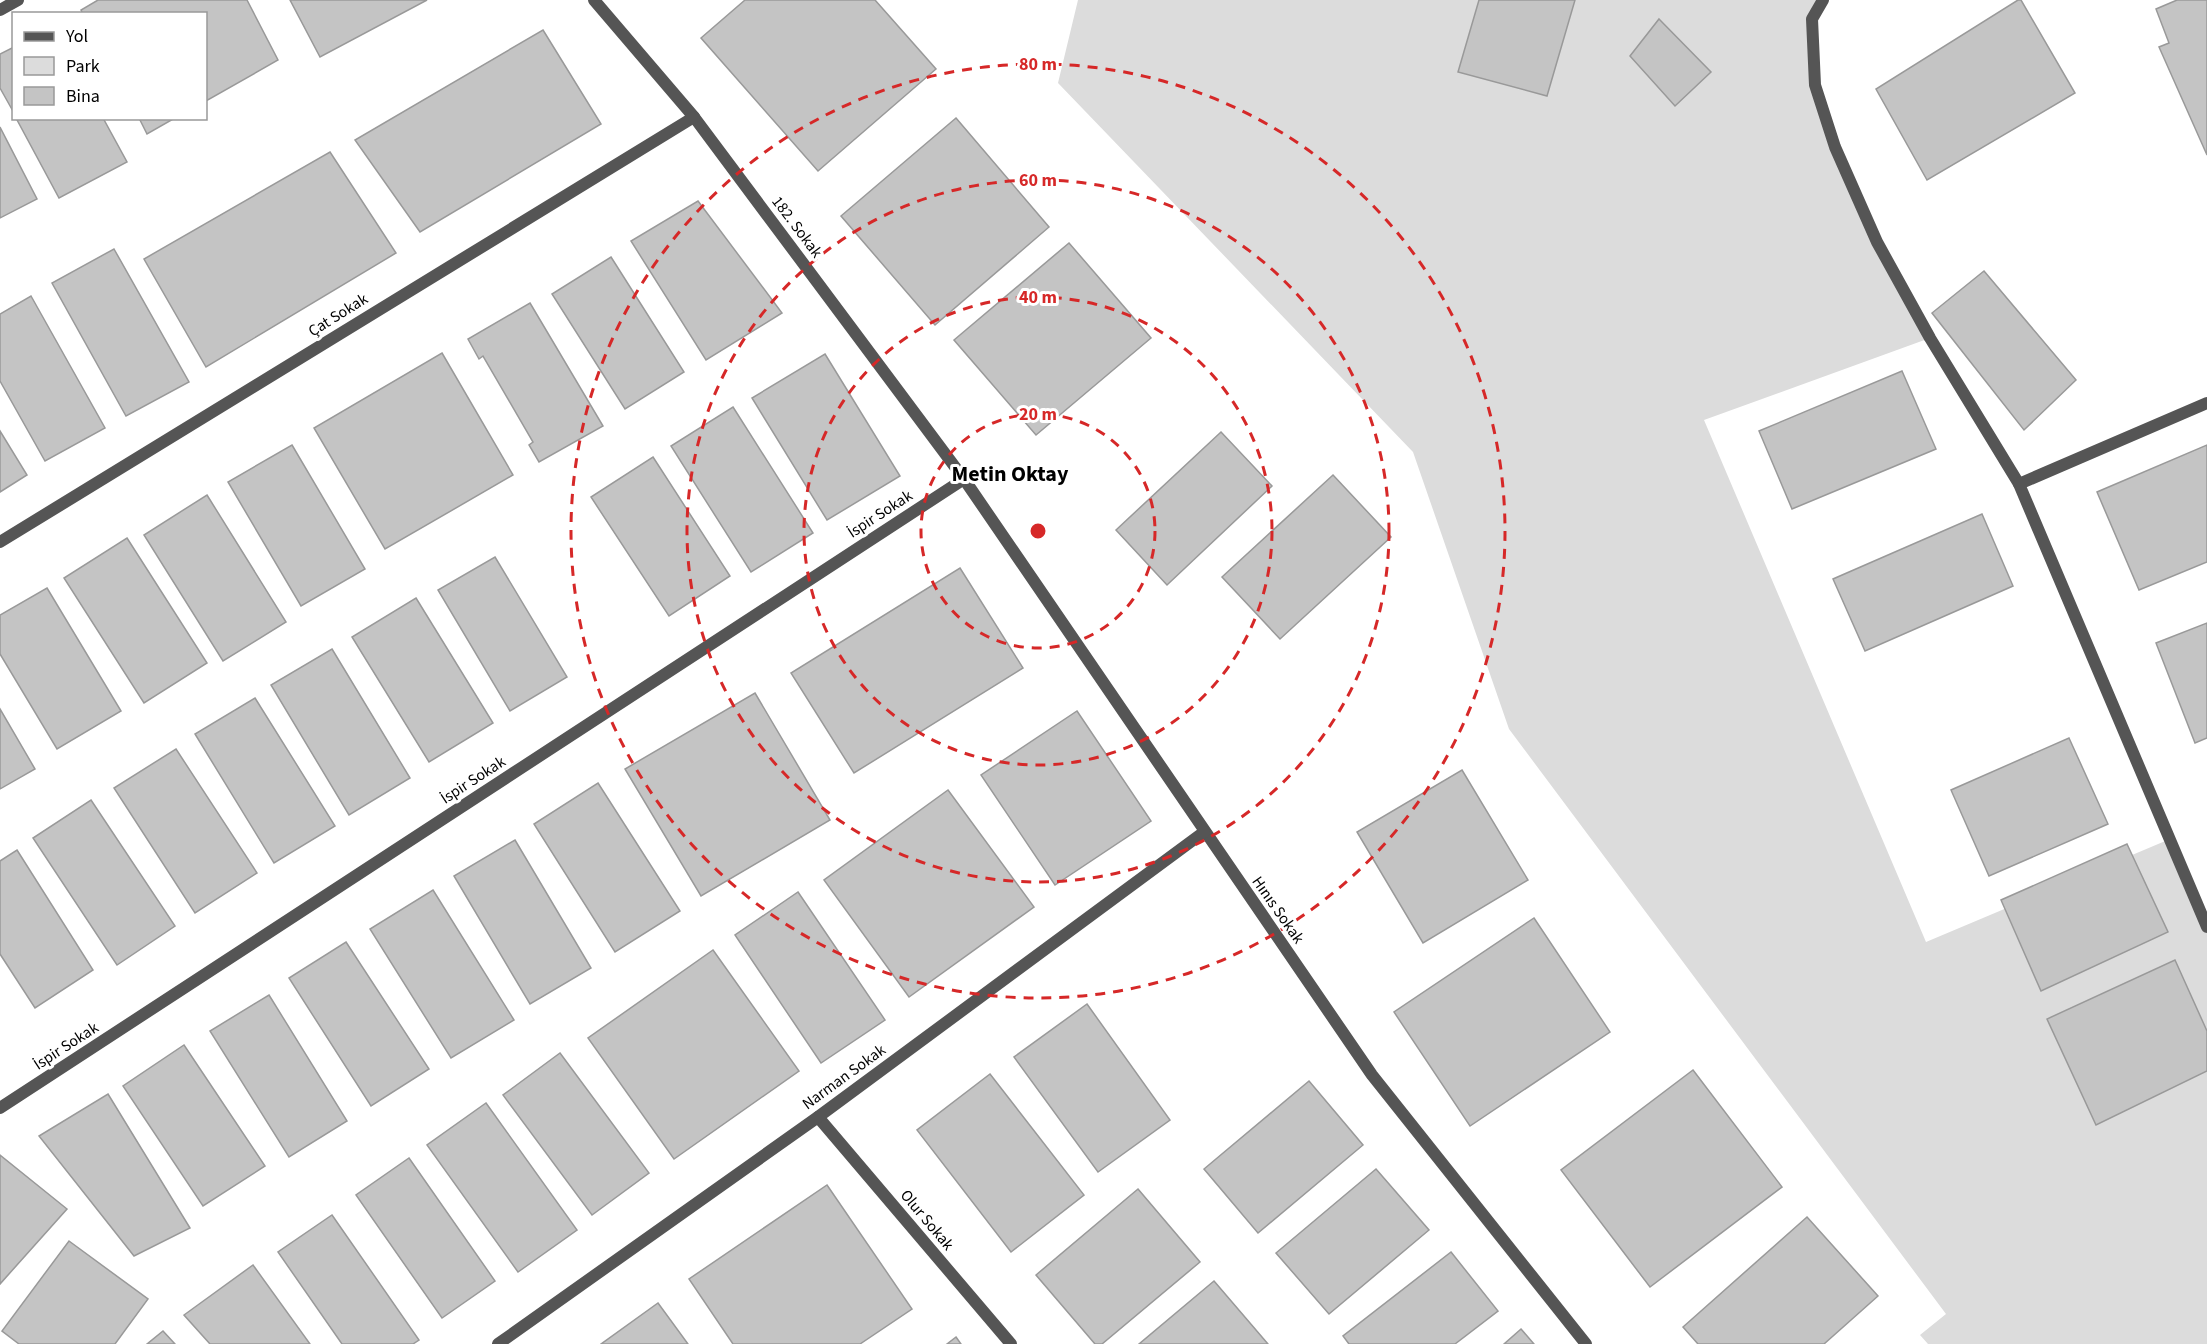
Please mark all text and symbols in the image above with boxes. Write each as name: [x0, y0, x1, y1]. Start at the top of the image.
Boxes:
legend: [12, 12, 207, 120]
text: Yol: [65, 24, 88, 49]
text: 80 m: [1019, 52, 1057, 77]
text: Park: [66, 54, 100, 79]
text: Bina: [66, 84, 100, 109]
text: 60 m: [1019, 168, 1057, 193]
street label: 182. Sokak: [767, 192, 827, 262]
text: 40 m: [1019, 285, 1057, 310]
street label: Çat Sokak: [304, 288, 372, 342]
text: 20 m: [1019, 402, 1057, 427]
district label: Metin Oktay: [952, 458, 1069, 490]
street label: İspir Sokak: [843, 485, 917, 543]
centre of rings: [1028, 521, 1048, 541]
street label: İspir Sokak: [436, 751, 510, 809]
street label: Hınıs Sokak: [1247, 872, 1309, 948]
street label: İspir Sokak: [29, 1017, 103, 1075]
street label: Narman Sokak: [798, 1039, 890, 1115]
street label: Olur Sokak: [895, 1185, 959, 1255]

